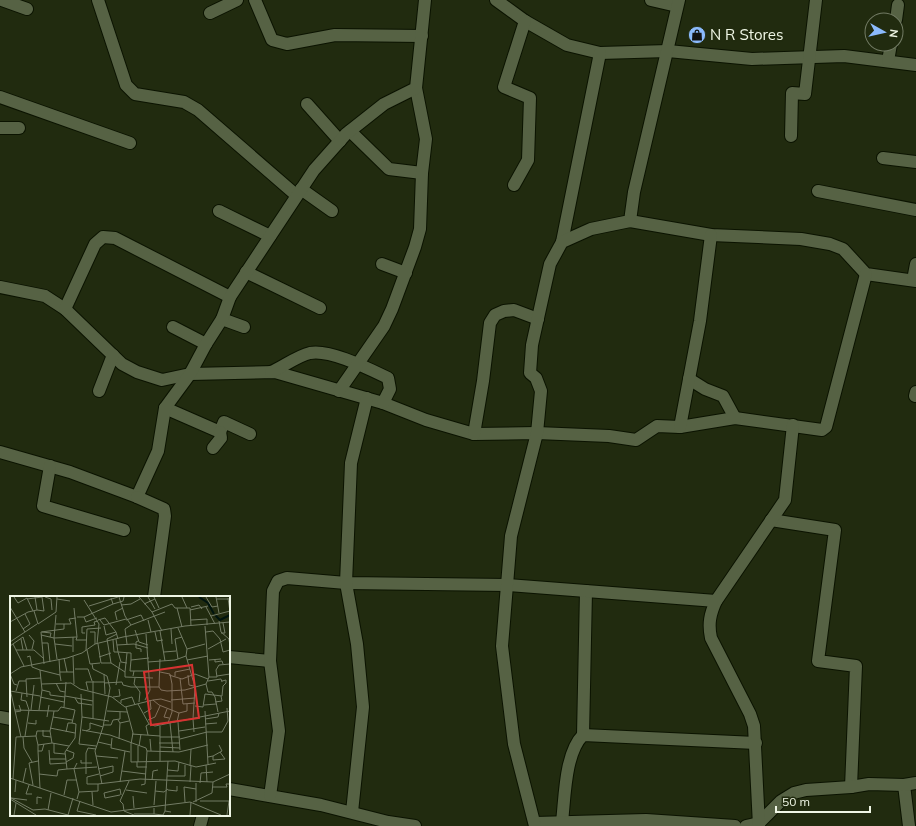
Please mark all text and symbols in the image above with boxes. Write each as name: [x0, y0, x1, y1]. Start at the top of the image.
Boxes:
north arrow: [864, 12, 904, 52]
shop icon: N R Stores: [687, 25, 707, 45]
place label: N R Stores: [710, 25, 783, 44]
text: N: [886, 28, 901, 38]
inset map: [10, 596, 230, 816]
scale bar: [776, 788, 870, 814]
text: 50 m: [782, 794, 810, 809]

